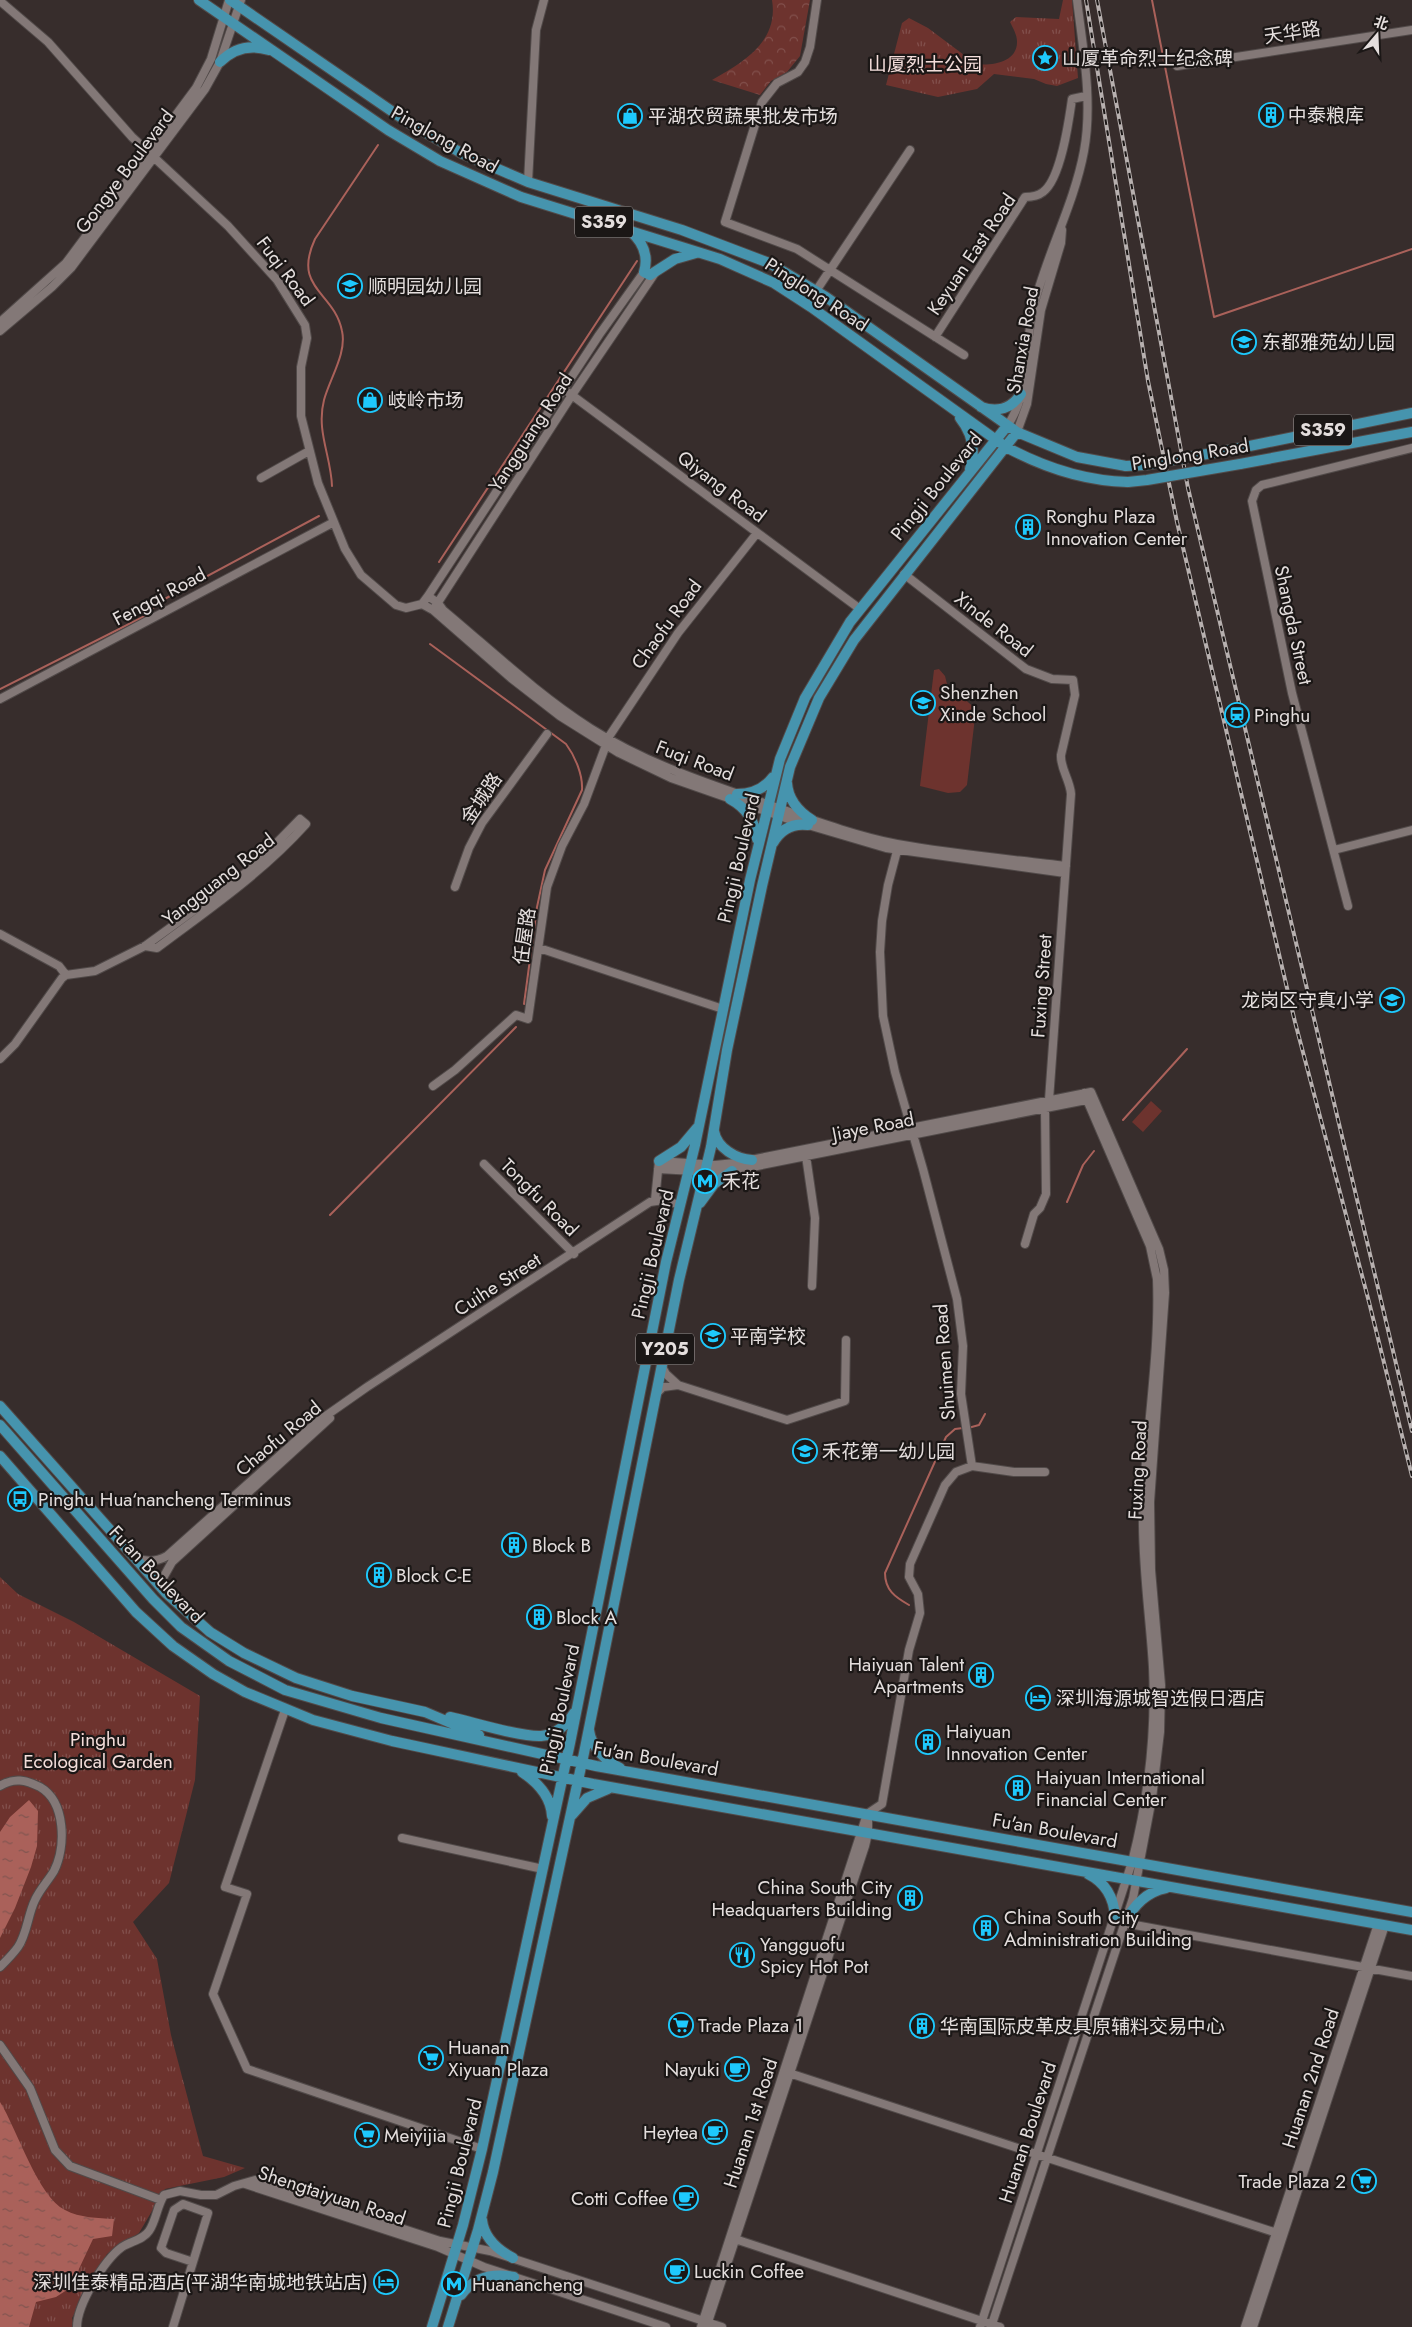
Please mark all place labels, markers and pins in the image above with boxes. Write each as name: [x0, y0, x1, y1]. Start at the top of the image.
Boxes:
place icon: 山厦革命烈士纪念碑: [1032, 45, 1058, 71]
place label: 山厦革命烈士纪念碑: [1062, 45, 1233, 72]
building icon: 中泰粮库: [1258, 102, 1284, 128]
place label: 中泰粮库: [1288, 102, 1364, 129]
shop icon: 平湖农贸蔬果批发市场: [617, 103, 643, 129]
place label: 平湖农贸蔬果批发市场: [648, 103, 838, 130]
school or university icon: 顺明园幼儿园: [337, 273, 363, 299]
place label: 顺明园幼儿园: [368, 273, 482, 300]
school or university icon: 东都雅苑幼儿园: [1231, 329, 1257, 355]
place label: 东都雅苑幼儿园: [1262, 329, 1395, 356]
shop icon: 岐岭市场: [357, 387, 383, 413]
place label: 岐岭市场: [388, 387, 464, 414]
place label: Ronghu Plaza Innovation Center: [1046, 503, 1188, 552]
building icon: Ronghu Plaza Innovation Center: [1015, 514, 1041, 540]
place label: Shenzhen Xinde School: [940, 679, 1046, 728]
school or university icon: Shenzhen Xinde School: [910, 690, 936, 716]
station icon: Pinghu: [1224, 702, 1250, 728]
place label: Pinghu: [1254, 702, 1310, 729]
place label: 龙岗区守真小学: [1241, 987, 1374, 1014]
school or university icon: 龙岗区守真小学: [1379, 987, 1405, 1013]
metro station icon: 禾花: [692, 1168, 718, 1194]
place label: 禾花: [722, 1168, 760, 1195]
school or university icon: 平南学校: [700, 1323, 726, 1349]
place label: 平南学校: [730, 1323, 806, 1350]
school or university icon: 禾花第一幼儿园: [792, 1438, 818, 1464]
place label: 禾花第一幼儿园: [822, 1438, 955, 1465]
bus stop icon: Pinghu Hua‘nancheng Terminus: [7, 1486, 33, 1512]
place label: Pinghu Hua‘nancheng Terminus: [38, 1486, 292, 1513]
building icon: Block B: [501, 1532, 527, 1558]
place label: Block B: [532, 1532, 591, 1559]
building icon: Block C-E: [366, 1562, 392, 1588]
place label: Block C-E: [396, 1562, 472, 1589]
building icon: Block A: [526, 1604, 552, 1630]
place label: Block A: [556, 1604, 617, 1631]
place label: Haiyuan Talent Apartments: [848, 1651, 964, 1700]
building icon: Haiyuan Talent Apartments: [968, 1662, 994, 1688]
hotel icon: 深圳海源城智选假日酒店: [1025, 1685, 1051, 1711]
place label: 深圳海源城智选假日酒店: [1056, 1685, 1265, 1712]
place label: Haiyuan Innovation Center: [946, 1718, 1088, 1767]
building icon: Haiyuan Innovation Center: [915, 1729, 941, 1755]
place label: Haiyuan International Financial Center: [1036, 1764, 1205, 1813]
building icon: Haiyuan International Financial Center: [1005, 1775, 1031, 1801]
place label: China South City Headquarters Building: [712, 1874, 893, 1923]
building icon: China South City Headquarters Building: [897, 1885, 923, 1911]
place label: China South City Administration Building: [1004, 1904, 1192, 1953]
building icon: China South City Administration Building: [973, 1915, 999, 1941]
place label: Yangguofu Spicy Hot Pot: [760, 1931, 869, 1980]
restaurant icon: Yangguofu Spicy Hot Pot: [729, 1942, 755, 1968]
supermarket icon: Trade Plaza 1: [668, 2012, 694, 2038]
place label: Trade Plaza 1: [698, 2012, 803, 2039]
building icon: 华南国际皮革皮具原辅料交易中心: [909, 2013, 935, 2039]
place label: 华南国际皮革皮具原辅料交易中心: [940, 2013, 1225, 2040]
place label: Huanan Xiyuan Plaza: [448, 2034, 548, 2083]
supermarket icon: Huanan Xiyuan Plaza: [418, 2045, 444, 2071]
place label: Nayuki: [665, 2056, 720, 2083]
cafe icon: Nayuki: [724, 2056, 750, 2082]
place label: Heytea: [643, 2119, 698, 2146]
cafe icon: Heytea: [702, 2119, 728, 2145]
supermarket icon: Meiyijia: [354, 2122, 380, 2148]
place label: Meiyijia: [384, 2122, 446, 2149]
place label: Trade Plaza 2: [1238, 2168, 1346, 2195]
supermarket icon: Trade Plaza 2: [1351, 2168, 1377, 2194]
place label: Cotti Coffee: [571, 2185, 668, 2212]
cafe icon: Cotti Coffee: [673, 2185, 699, 2211]
cafe icon: Luckin Coffee: [664, 2258, 690, 2284]
place label: Luckin Coffee: [694, 2258, 804, 2285]
place label: 深圳佳泰精品酒店(平湖华南城地铁站店): [33, 2269, 368, 2296]
hotel icon: 深圳佳泰精品酒店(平湖华南城地铁站店): [373, 2269, 399, 2295]
metro station icon: Huanancheng: [441, 2271, 467, 2297]
place label: Huanancheng: [472, 2271, 583, 2298]

